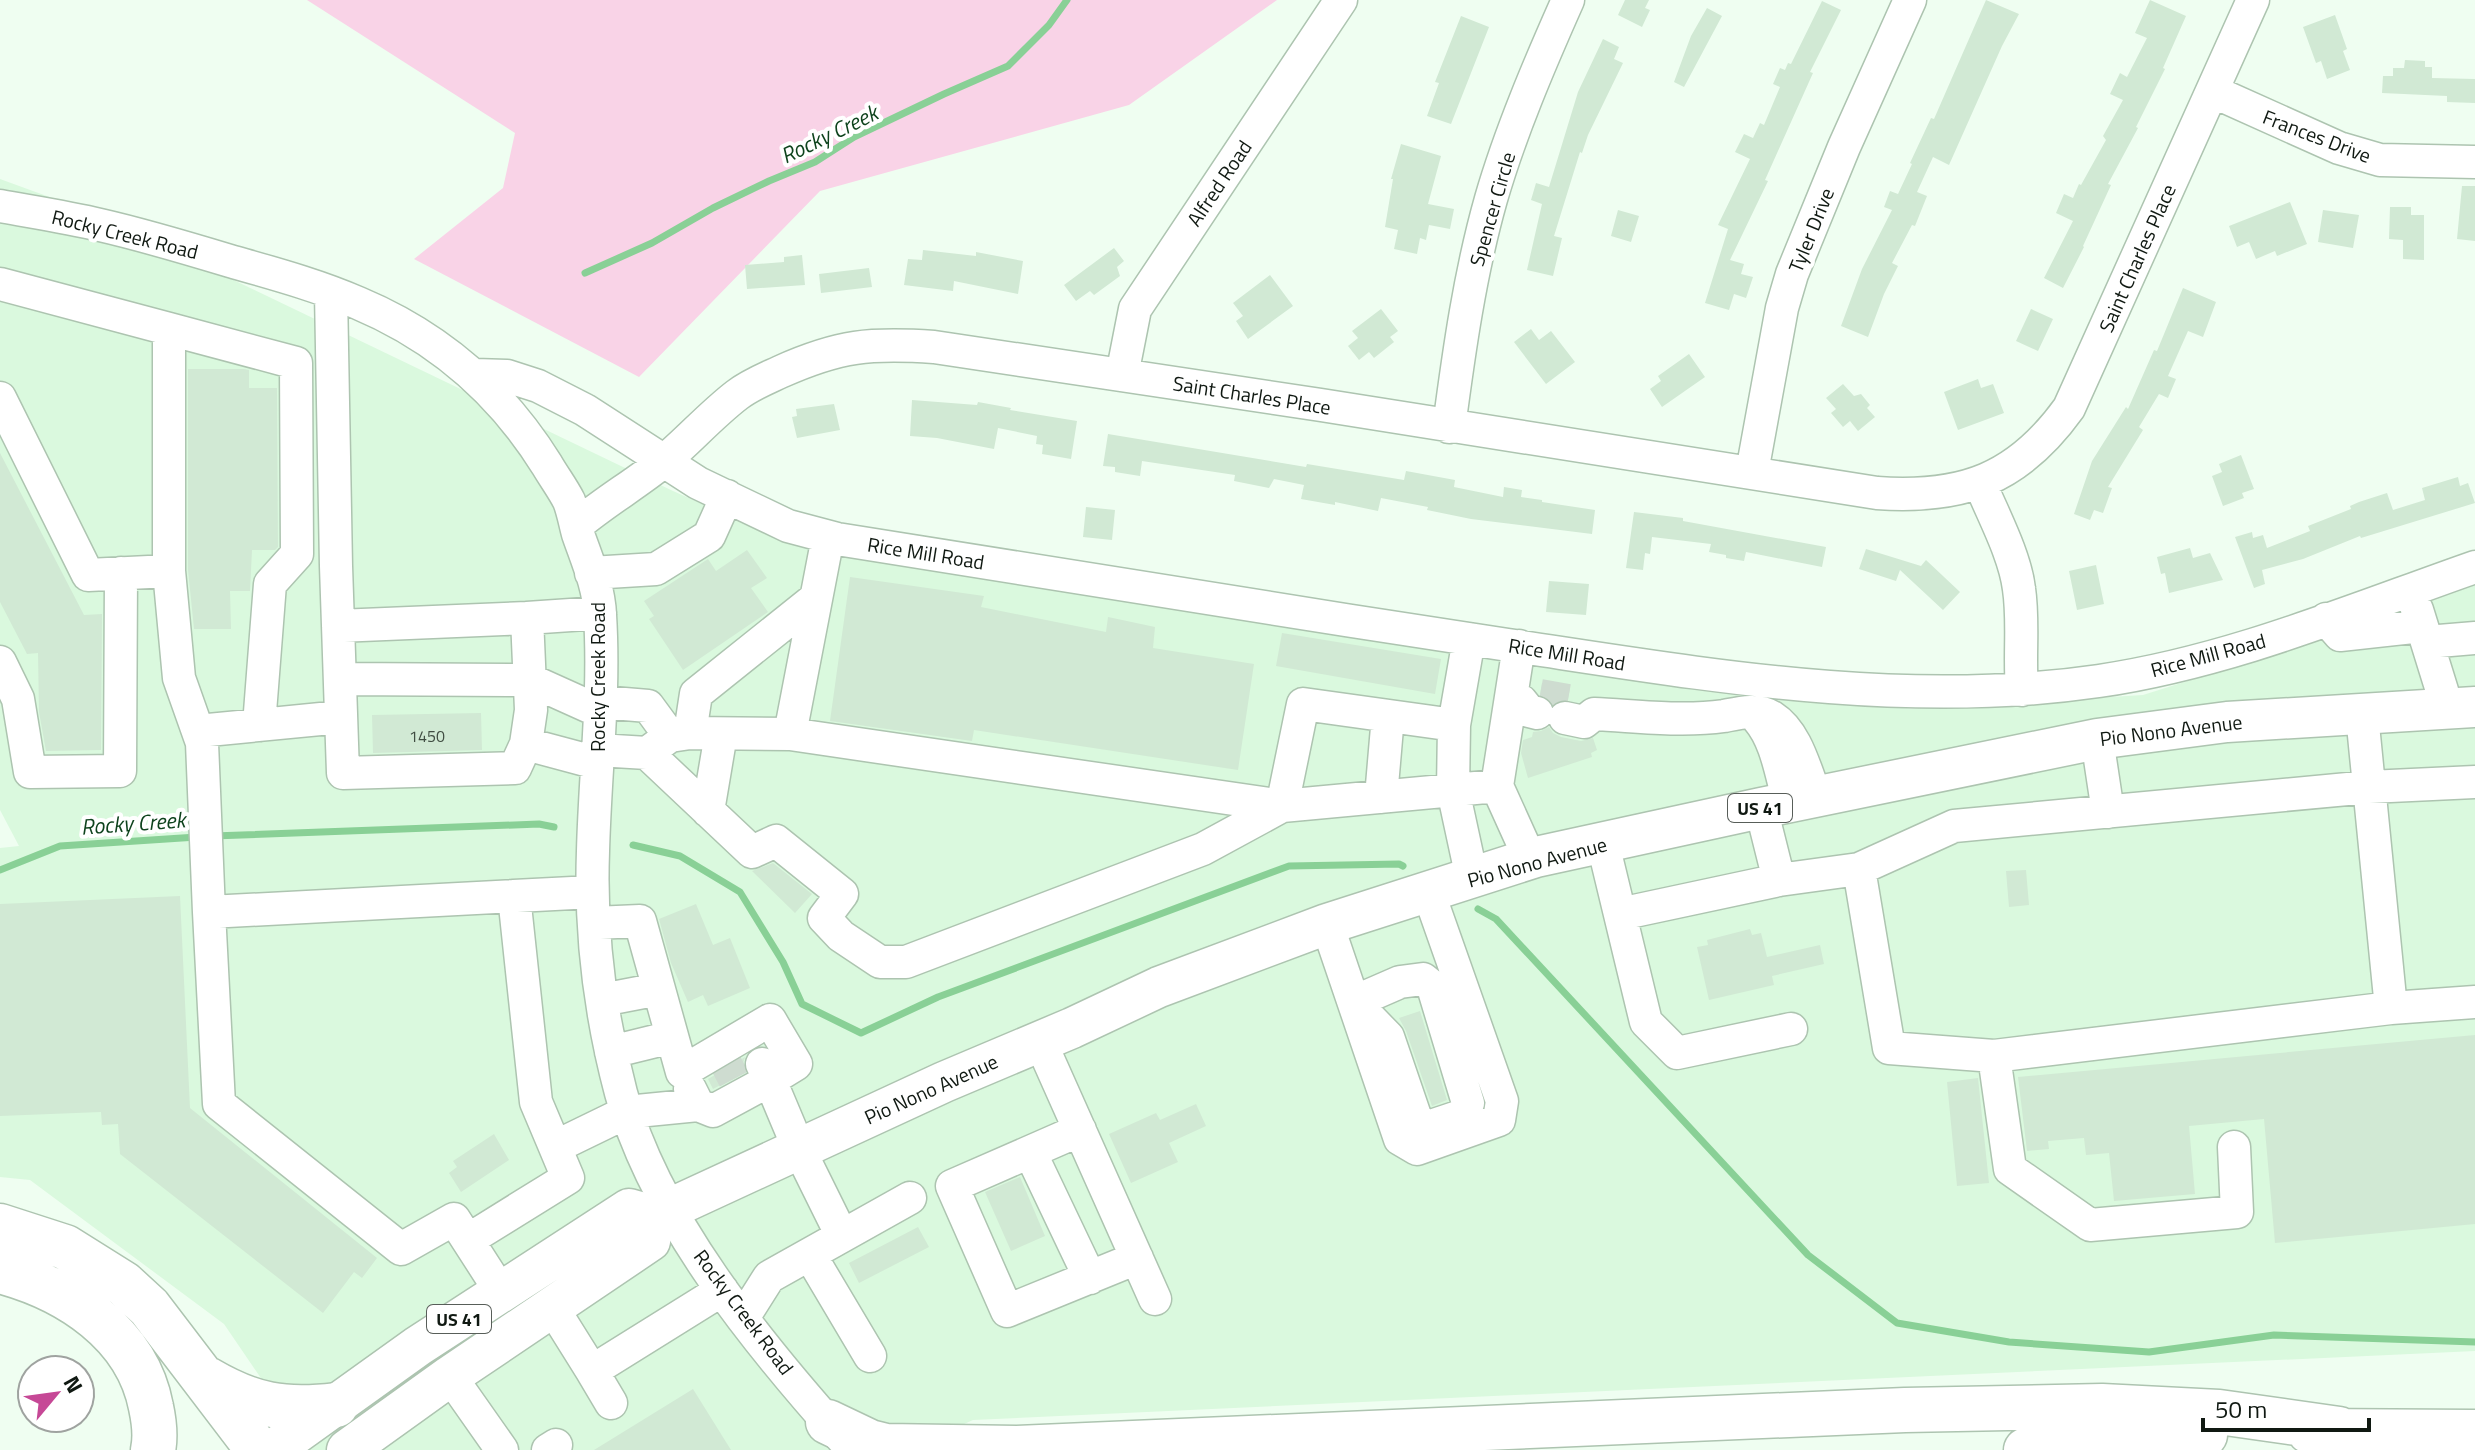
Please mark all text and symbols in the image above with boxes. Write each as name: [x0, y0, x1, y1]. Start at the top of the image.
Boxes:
water label: Rocky Creek: [775, 95, 885, 172]
street label: Frances Drive: [2258, 101, 2376, 171]
street label: Alfred Road: [1179, 134, 1259, 232]
street label: Spencer Circle: [1461, 148, 1523, 270]
street label: Saint Charles Place: [2090, 179, 2184, 337]
street label: Tyler Drive: [1780, 183, 1842, 277]
street label: Rocky Creek Road: [48, 201, 202, 267]
street label: Saint Charles Place: [1171, 367, 1333, 423]
street label: Rice Mill Road: [865, 528, 987, 578]
street label: Rocky Creek Road: [582, 602, 613, 752]
street label: Rice Mill Road: [2147, 625, 2269, 685]
street label: Rice Mill Road: [1506, 629, 1628, 679]
street label: Pio Nono Avenue: [2098, 706, 2244, 754]
house number: 1450: [409, 724, 445, 748]
road number: US 41: [1728, 794, 1792, 822]
water label: Rocky Creek: [80, 802, 189, 844]
street label: Pio Nono Avenue: [1464, 828, 1610, 896]
street label: Pio Nono Avenue: [859, 1046, 1003, 1132]
street label: Rocky Creek Road: [686, 1243, 802, 1381]
road number: US 41: [427, 1305, 491, 1333]
north arrow: [16, 1354, 96, 1434]
text: N: [55, 1369, 92, 1399]
scale bar: [2203, 1382, 2369, 1432]
text: 50 m: [2215, 1391, 2267, 1427]

